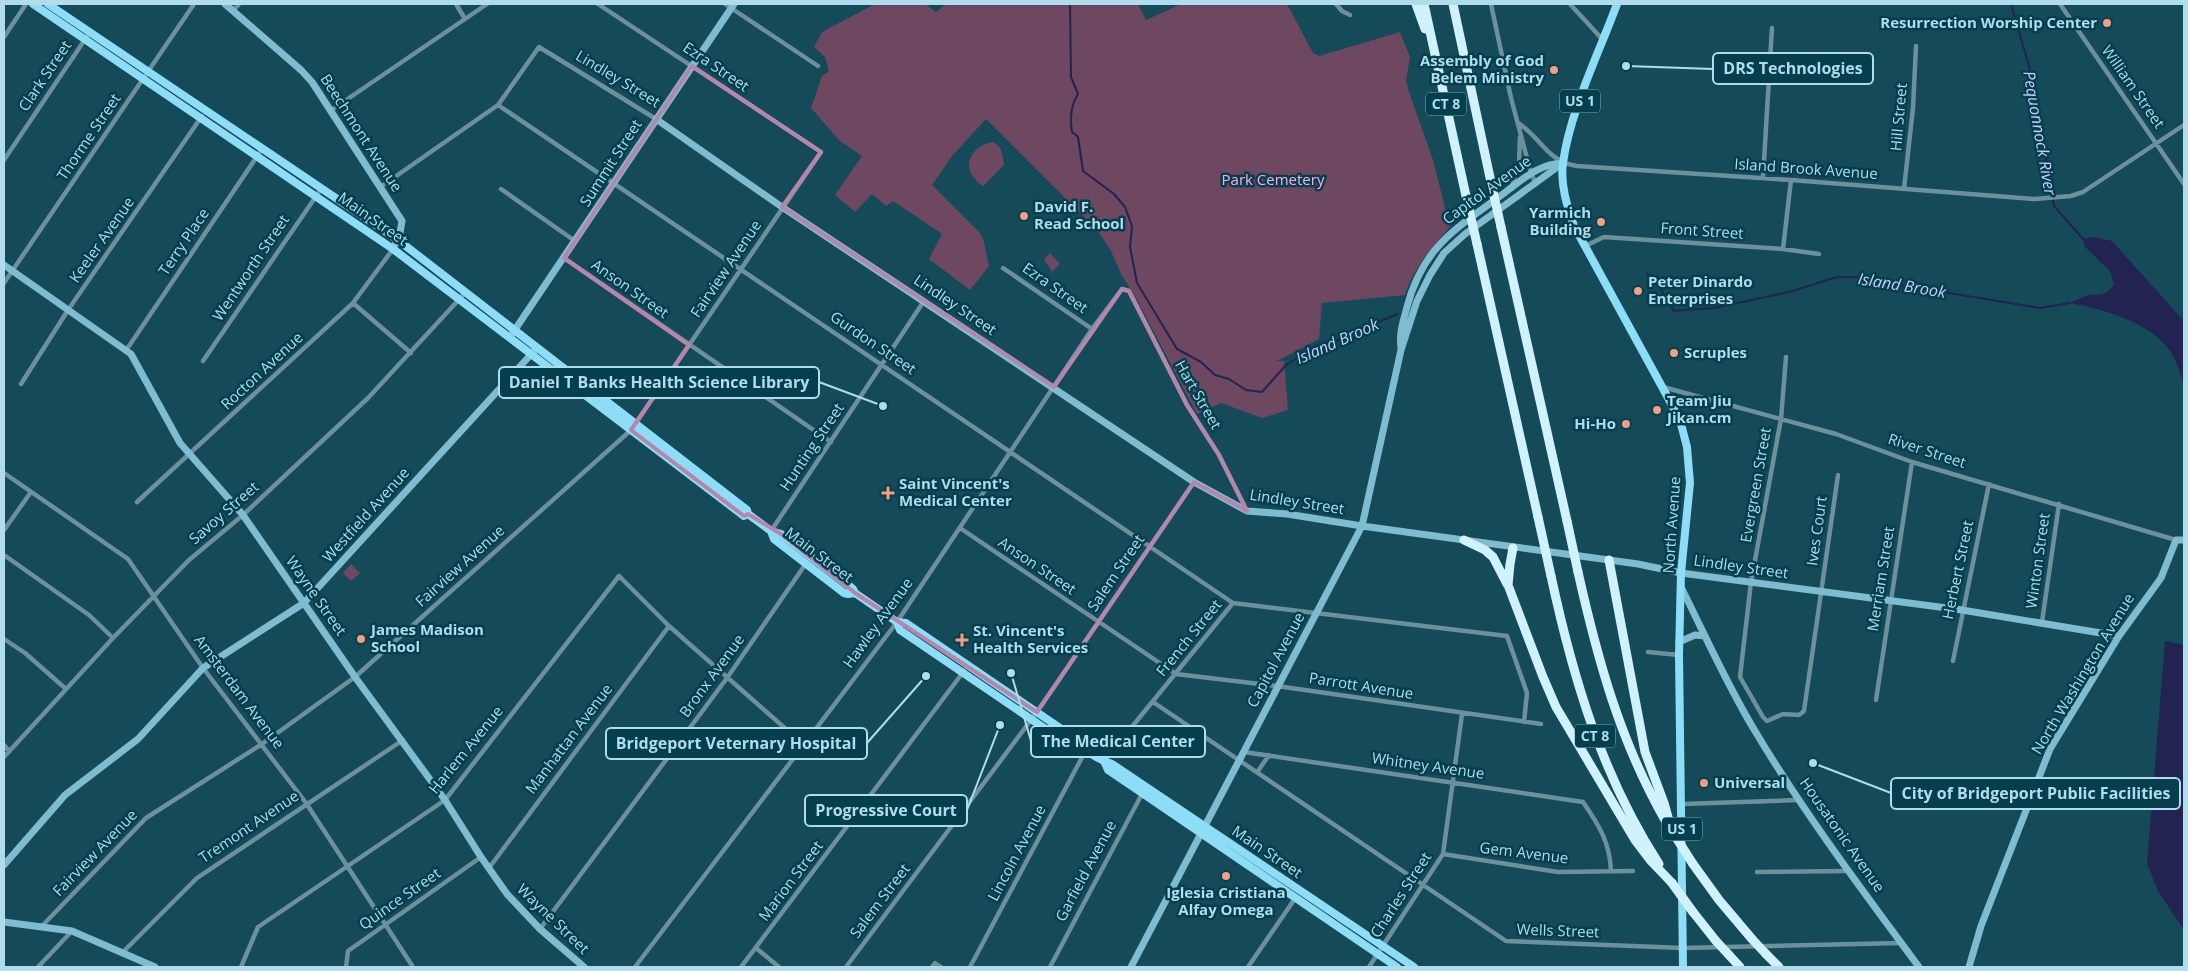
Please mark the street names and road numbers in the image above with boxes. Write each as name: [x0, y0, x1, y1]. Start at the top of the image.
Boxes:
street label: Clark Street: [13, 36, 75, 115]
street label: Ezra Street: [680, 37, 753, 96]
street label: William Street: [2098, 41, 2170, 132]
street label: Lindley Street: [572, 45, 665, 111]
street label: Beechmont Avenue: [316, 70, 407, 195]
street label: Hill Street: [1885, 82, 1911, 152]
street label: Thorme Street: [52, 89, 125, 184]
road number: US 1: [1560, 90, 1600, 112]
road number: CT 8: [1426, 92, 1466, 116]
street label: Summit Street: [575, 115, 646, 210]
street label: Capitol Avenue: [1438, 150, 1535, 228]
street label: Island Brook Avenue: [1734, 153, 1878, 183]
street label: Main Street: [335, 187, 412, 249]
street label: Keeler Avenue: [64, 193, 138, 286]
street label: Terry Place: [153, 204, 213, 279]
street label: Wentworth Street: [207, 210, 293, 324]
street label: Fairview Avenue: [685, 216, 765, 321]
street label: Front Street: [1660, 217, 1744, 243]
street label: Anson Street: [588, 254, 673, 322]
street label: Ezra Street: [1019, 257, 1092, 317]
street label: Lindley Street: [910, 269, 1001, 339]
street label: Gurdon Street: [827, 306, 920, 378]
street label: Rocton Avenue: [216, 327, 307, 413]
street label: Hart Street: [1171, 356, 1227, 433]
street label: Hunting Street: [774, 399, 848, 494]
street label: Evergreen Street: [1735, 426, 1775, 544]
street label: River Street: [1886, 428, 1969, 472]
street label: Westfield Avenue: [317, 463, 413, 566]
street label: Savoy Street: [184, 476, 263, 548]
street label: North Avenue: [1658, 476, 1684, 574]
street label: Lindley Street: [1248, 484, 1346, 518]
street label: Ives Court: [1801, 495, 1831, 567]
street label: Winton Street: [2020, 512, 2054, 610]
street label: Herbert Street: [1937, 519, 1977, 621]
street label: Fairview Avenue: [410, 520, 508, 611]
street label: Main Street: [781, 522, 858, 586]
street label: Merriam Street: [1862, 525, 1898, 633]
street label: Salem Street: [1082, 530, 1148, 615]
street label: Anson Street: [995, 532, 1080, 599]
street label: Lindley Street: [1692, 549, 1790, 583]
street label: Wayne Street: [282, 552, 352, 639]
street label: Hawley Avenue: [838, 573, 917, 672]
street label: North Washington Avenue: [2026, 589, 2138, 758]
street label: French Street: [1151, 595, 1225, 680]
street label: Capitol Avenue: [1242, 608, 1309, 711]
street label: Amsterdam Avenue: [190, 630, 289, 752]
street label: Bronx Avenue: [674, 630, 748, 721]
street label: Parrott Avenue: [1308, 667, 1415, 703]
street label: Manhattan Avenue: [520, 679, 616, 797]
street label: Harlem Avenue: [424, 701, 507, 798]
road number: CT 8: [1575, 724, 1615, 748]
street label: Whitney Avenue: [1371, 747, 1486, 783]
street label: Housatonic Avenue: [1796, 773, 1890, 896]
street label: Tremont Avenue: [195, 785, 302, 867]
street label: Lincoln Avenue: [982, 801, 1050, 904]
street label: Fairview Avenue: [48, 805, 141, 900]
street label: Garfield Avenue: [1050, 817, 1120, 925]
road number: US 1: [1662, 818, 1702, 841]
street label: Main Street: [1229, 820, 1307, 882]
street label: Marion Street: [753, 836, 827, 925]
street label: Gem Avenue: [1479, 837, 1570, 867]
street label: Charles Street: [1365, 848, 1435, 941]
street label: Salem Street: [845, 859, 914, 942]
street label: Quince Street: [355, 863, 444, 934]
street label: Wayne Street: [513, 879, 594, 958]
street label: Wells Street: [1516, 919, 1600, 941]

